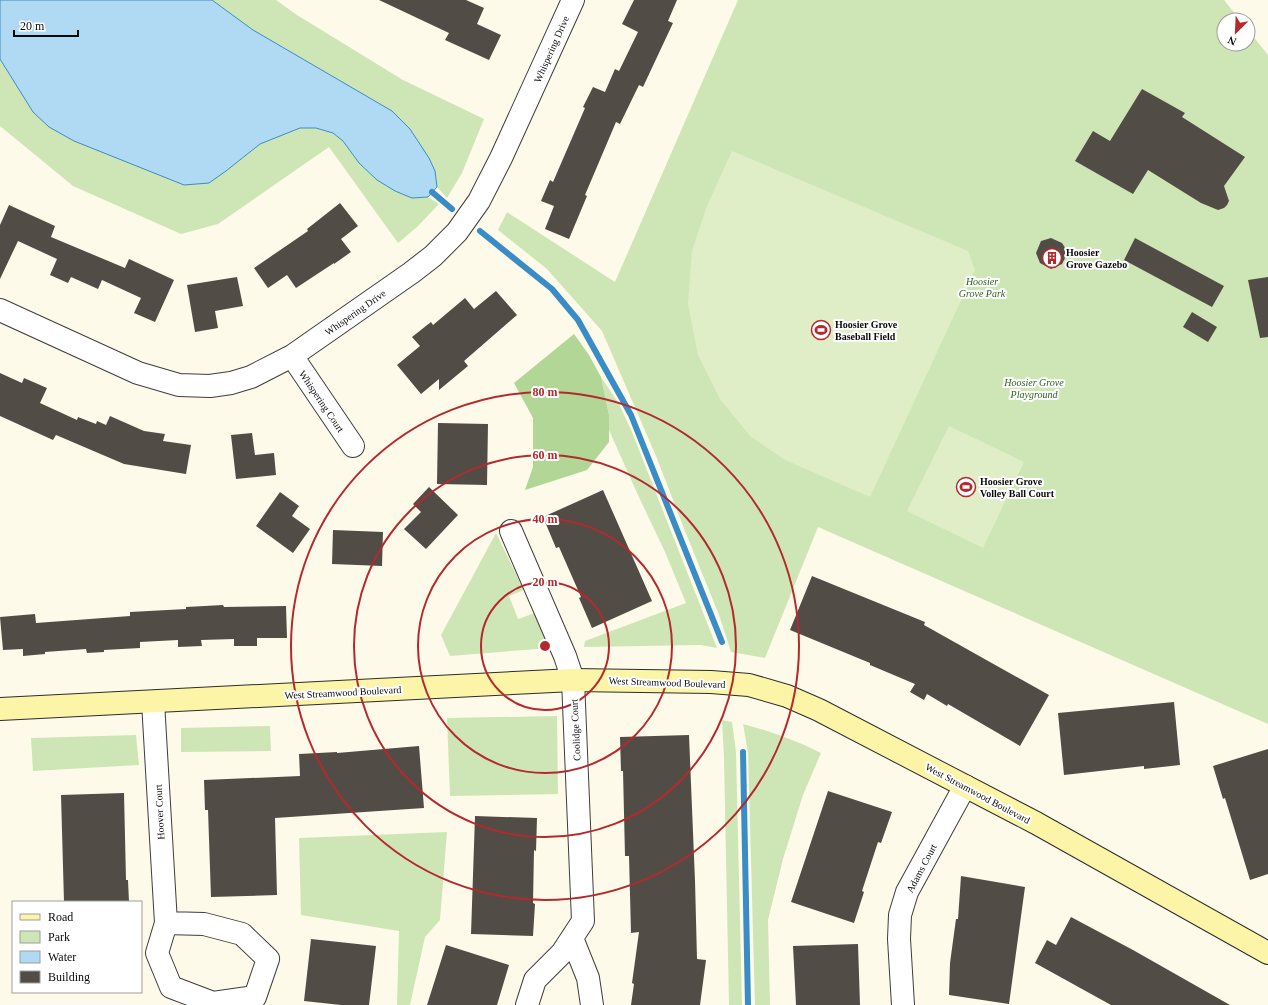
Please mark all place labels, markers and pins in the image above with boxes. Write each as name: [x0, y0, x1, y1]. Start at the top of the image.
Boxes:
building icon: Hoosier Grove Gazebo: [1041, 247, 1063, 269]
place label: Hoosier Grove Gazebo: [1066, 247, 1127, 270]
sports icon: Hoosier Grove Baseball Field: [810, 319, 832, 341]
place label: Hoosier Grove Baseball Field: [835, 319, 898, 342]
sports icon: Hoosier Grove Volley Ball Court: [955, 476, 977, 498]
place label: Hoosier Grove Volley Ball Court: [980, 476, 1055, 499]
centre of rings: [538, 639, 552, 653]

